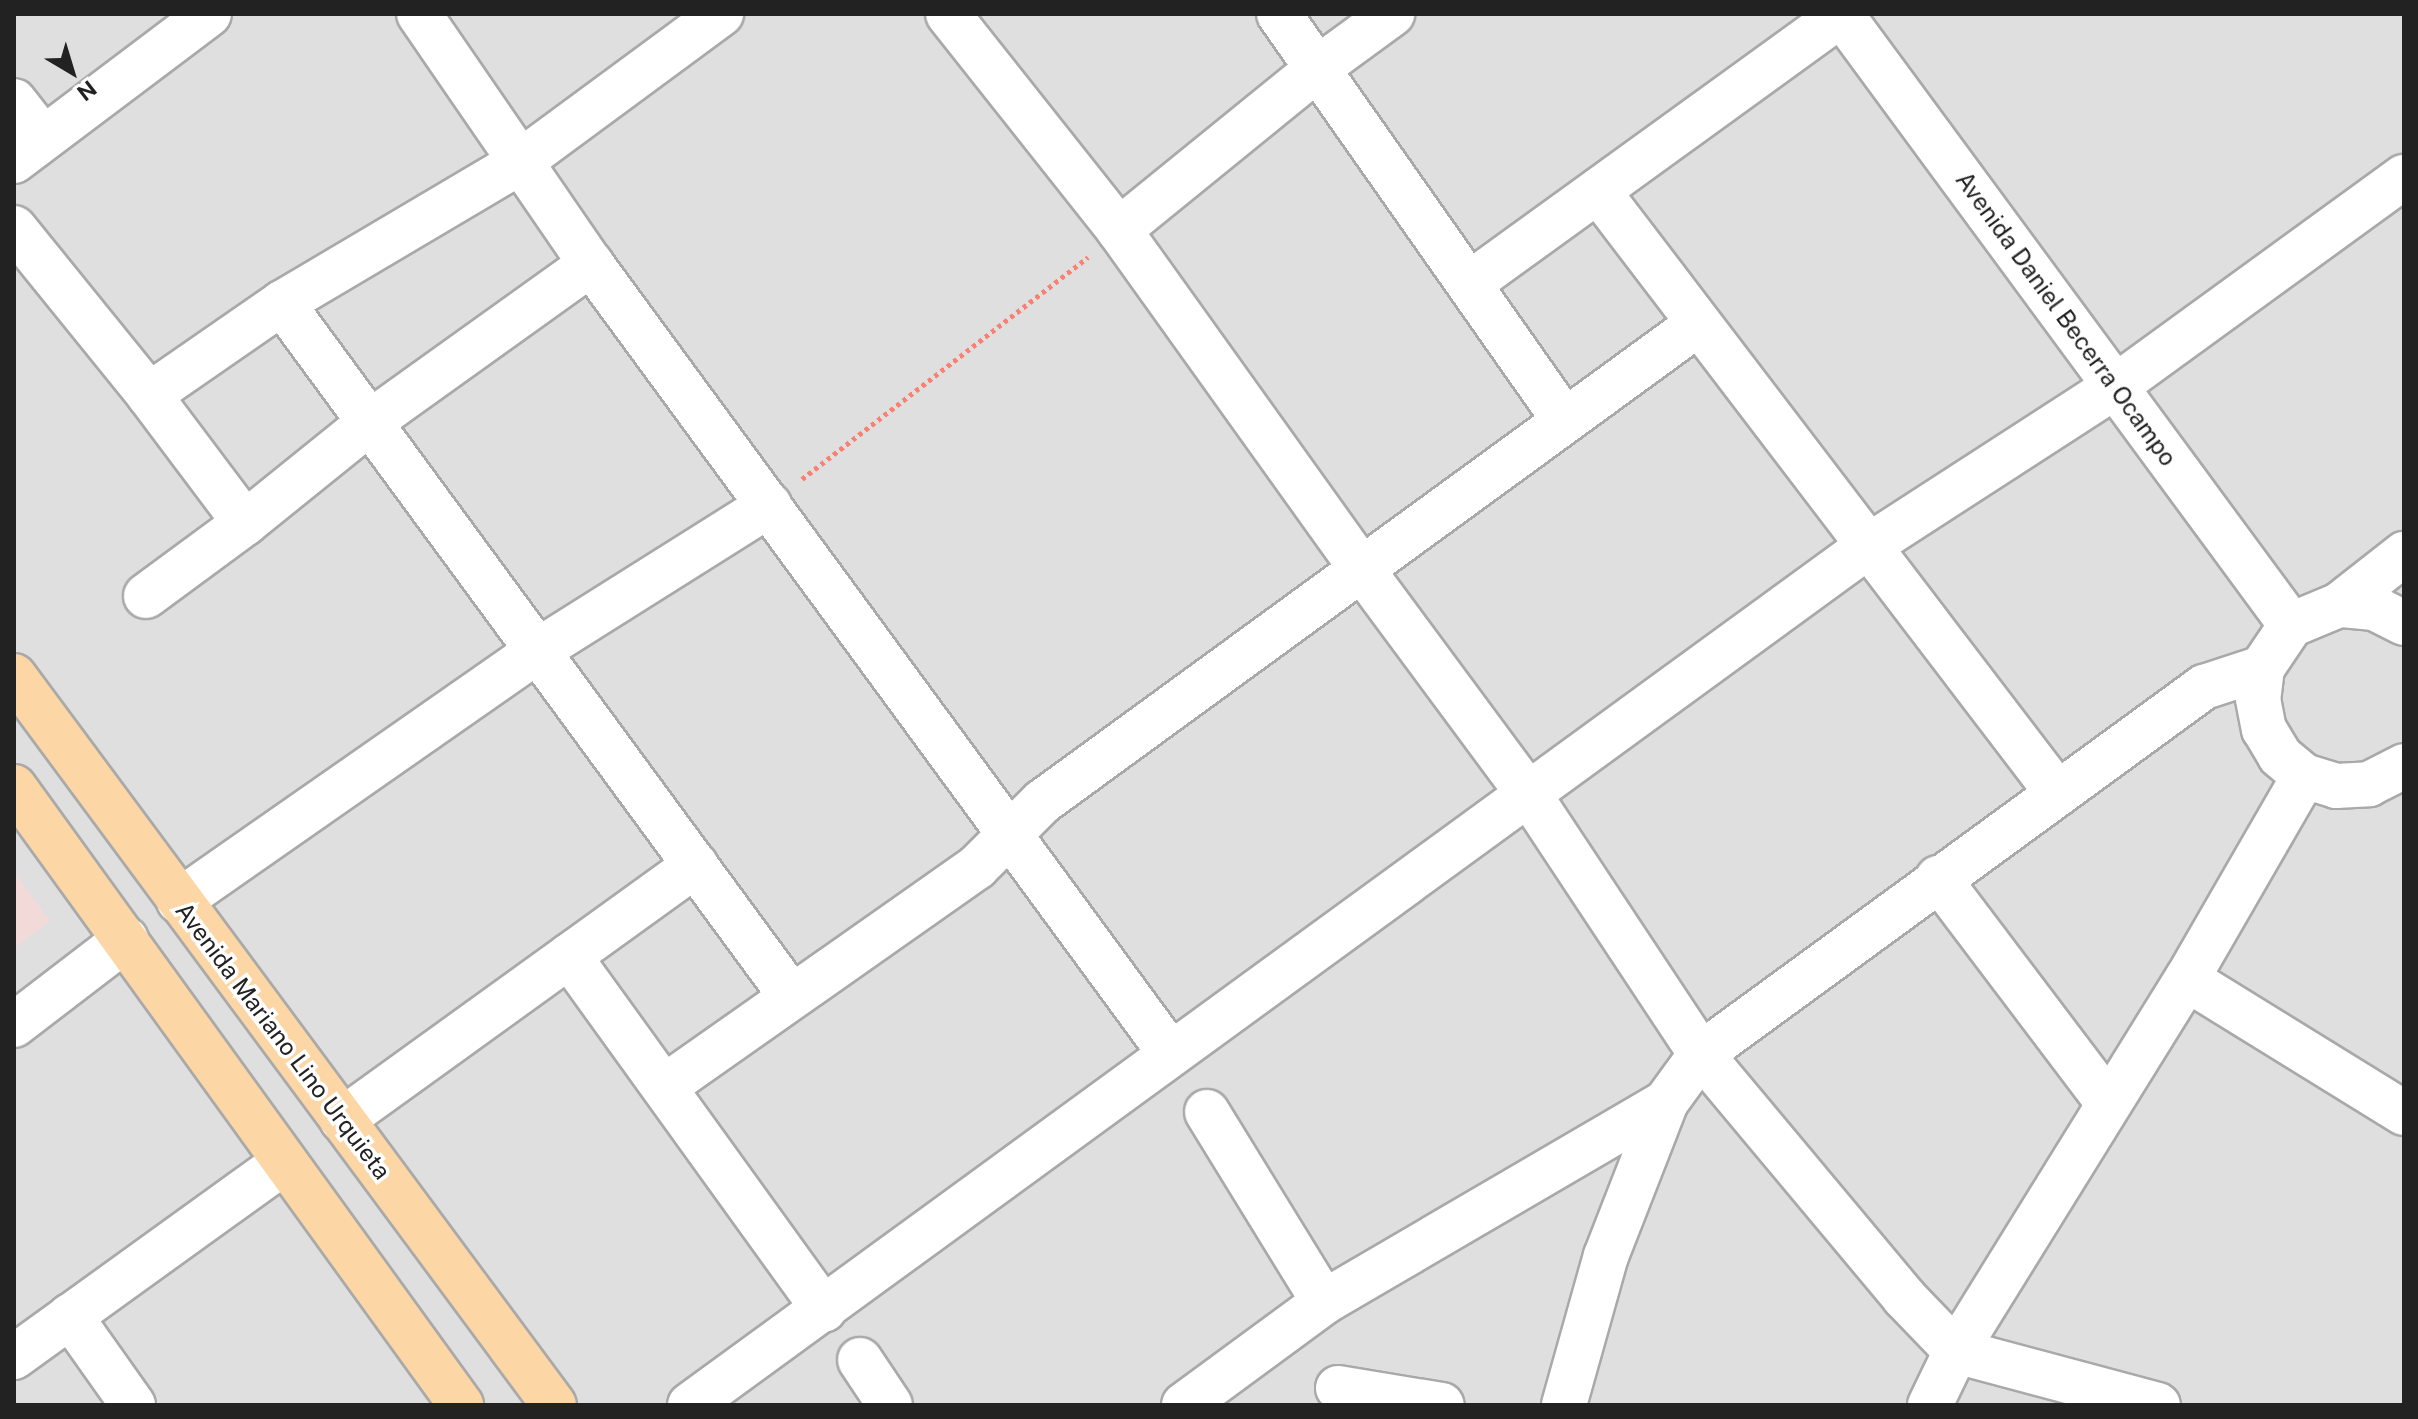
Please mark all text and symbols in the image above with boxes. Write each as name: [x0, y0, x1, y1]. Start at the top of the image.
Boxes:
north arrow: [32, 32, 112, 112]
text: N: [72, 75, 102, 106]
street label: Avenida Daniel Becerra Ocampo: [1950, 166, 2182, 472]
street label: Avenida Mariano Lino Urquieta: [169, 897, 397, 1185]

